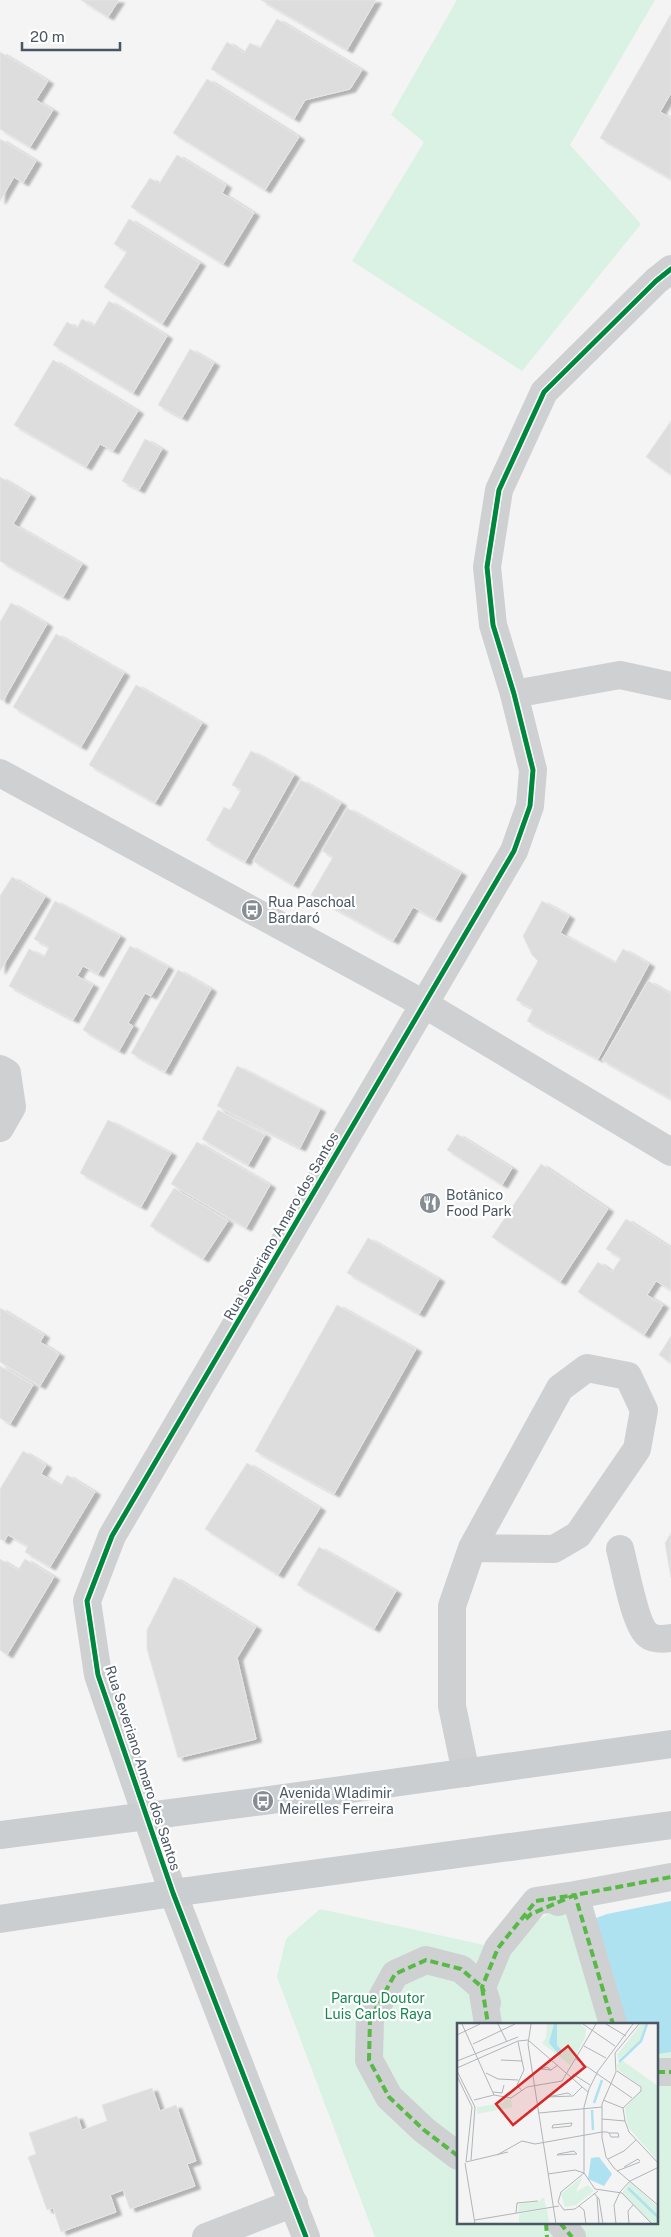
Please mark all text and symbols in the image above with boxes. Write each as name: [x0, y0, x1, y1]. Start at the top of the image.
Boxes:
scale bar: [22, 20, 120, 52]
text: 20 m: [30, 28, 65, 45]
place label: Rua Paschoal Bardaró: [268, 894, 356, 926]
bus stop icon: Rua Paschoal Bardaró: [240, 898, 264, 922]
street label: Rua Severiano Amaro dos Santos: [220, 1129, 342, 1323]
place label: Botânico Food Park: [446, 1187, 512, 1219]
restaurant icon: Botânico Food Park: [418, 1191, 442, 1215]
street label: Rua Severiano Amaro dos Santos: [102, 1664, 184, 1872]
place label: Avenida Wladimir Meirelles Ferreira: [279, 1785, 394, 1817]
bus stop icon: Avenida Wladimir Meirelles Ferreira: [251, 1789, 275, 1813]
park label: Parque Doutor Luis Carlos Raya: [324, 1990, 432, 2022]
inset map: [457, 2023, 658, 2224]

